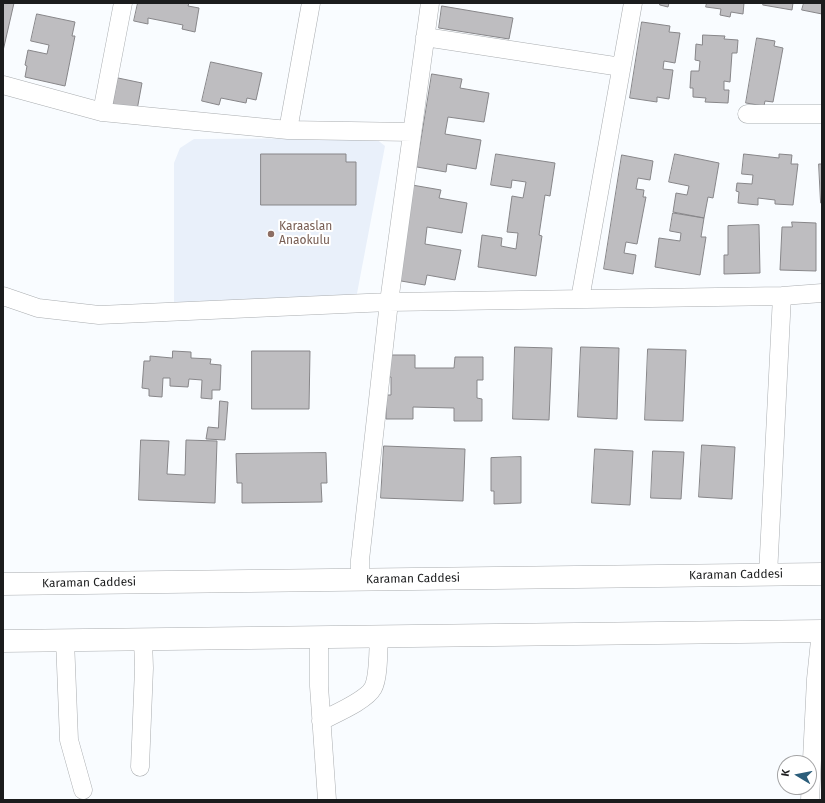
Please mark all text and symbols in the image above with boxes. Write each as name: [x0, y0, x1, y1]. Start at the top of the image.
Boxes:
place label: Karaaslan Anaokulu: [279, 220, 332, 248]
marker: Karaaslan Anaokulu: [266, 229, 276, 239]
street label: Karaman Caddesi: [689, 567, 783, 583]
street label: Karaman Caddesi: [366, 571, 460, 587]
street label: Karaman Caddesi: [42, 575, 136, 591]
north arrow: [777, 755, 817, 795]
text: K: [779, 768, 793, 778]

